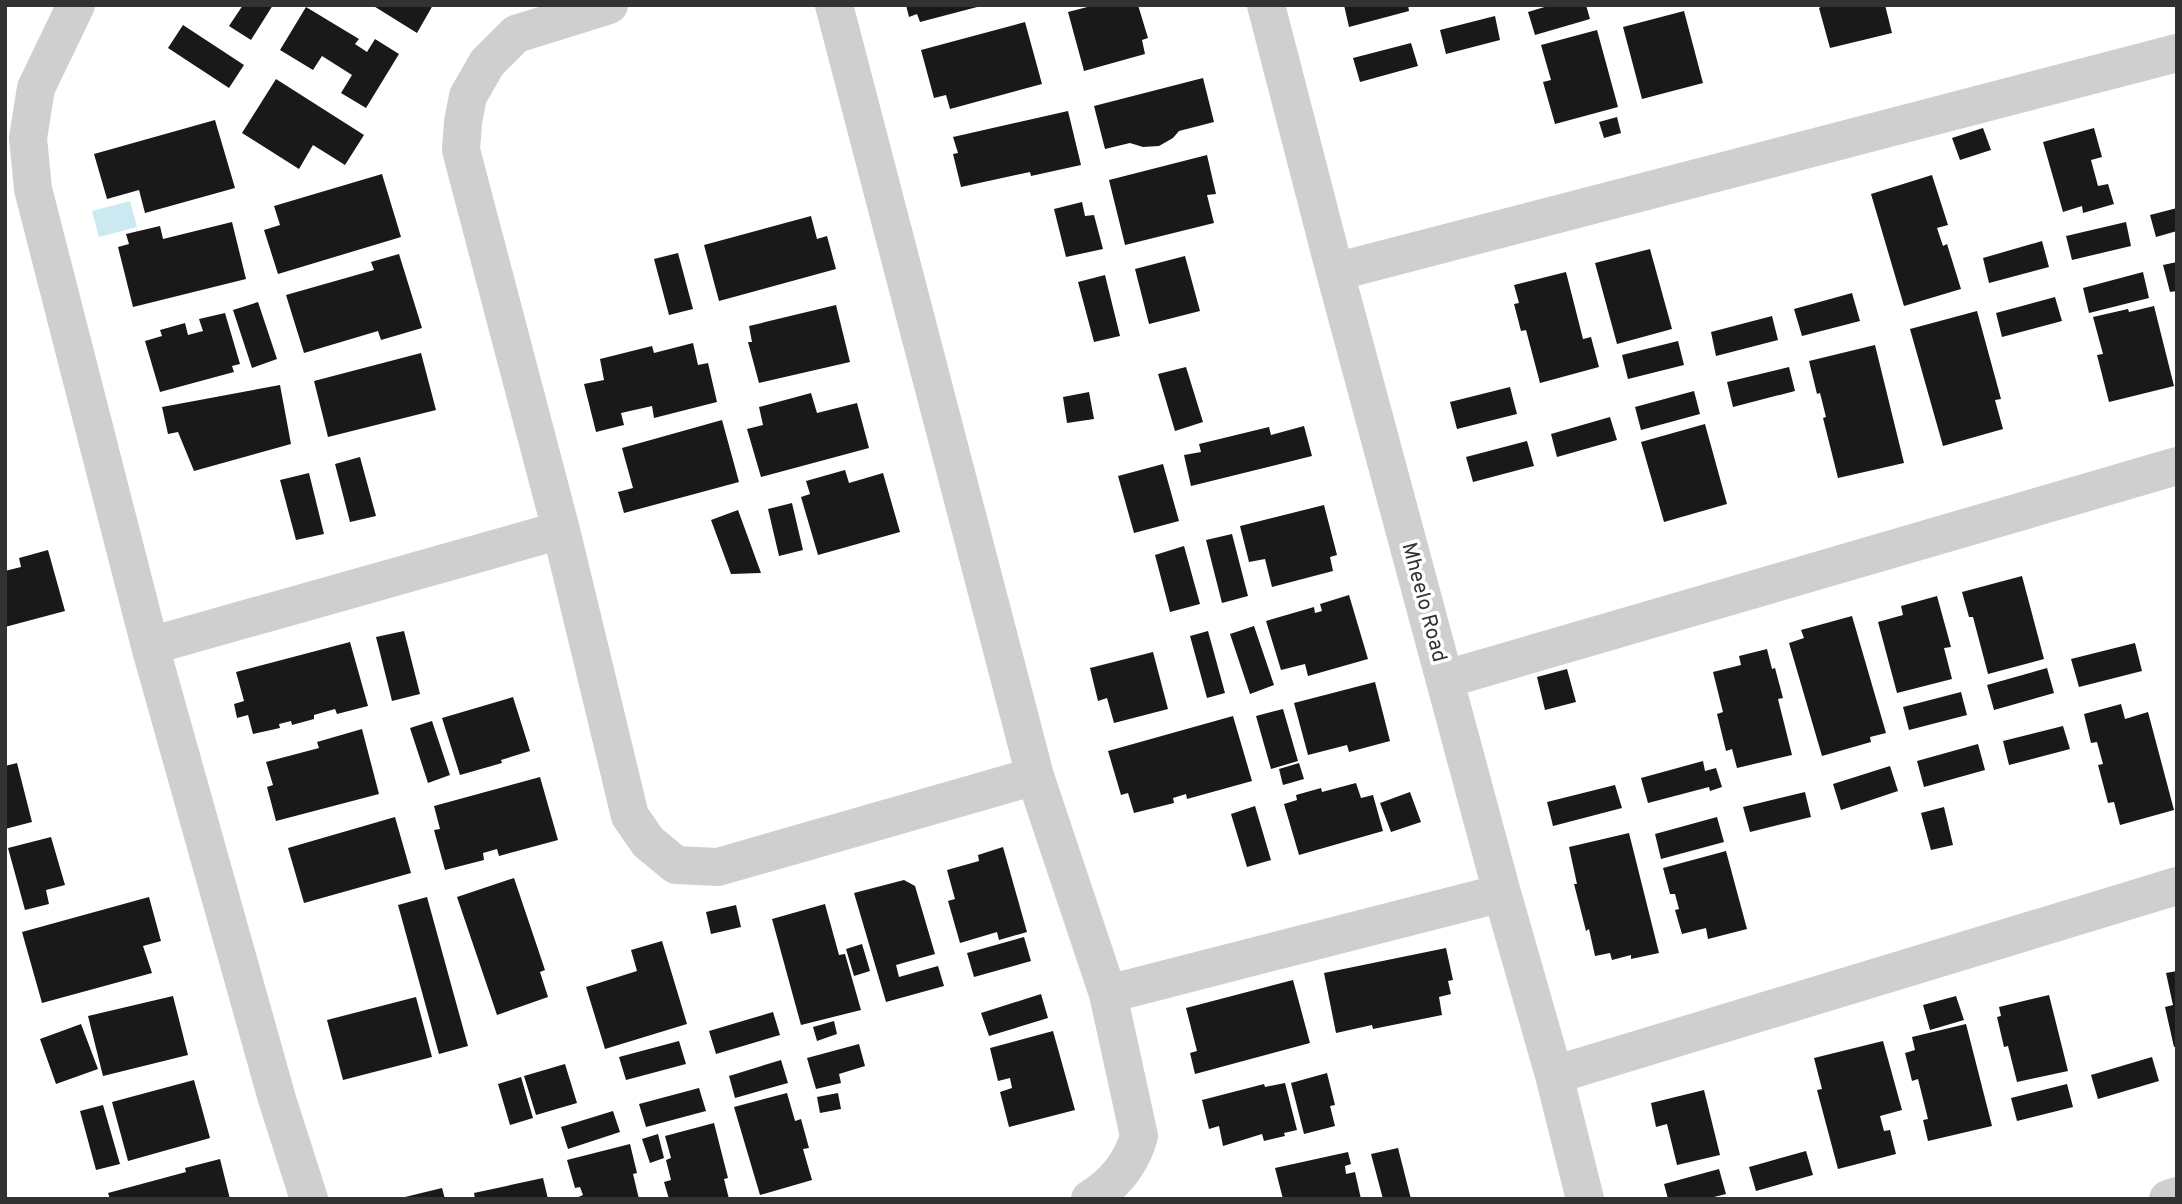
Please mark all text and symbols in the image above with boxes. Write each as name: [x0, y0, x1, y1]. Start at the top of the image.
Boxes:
street label: Mheelo Road: [1395, 540, 1452, 665]

